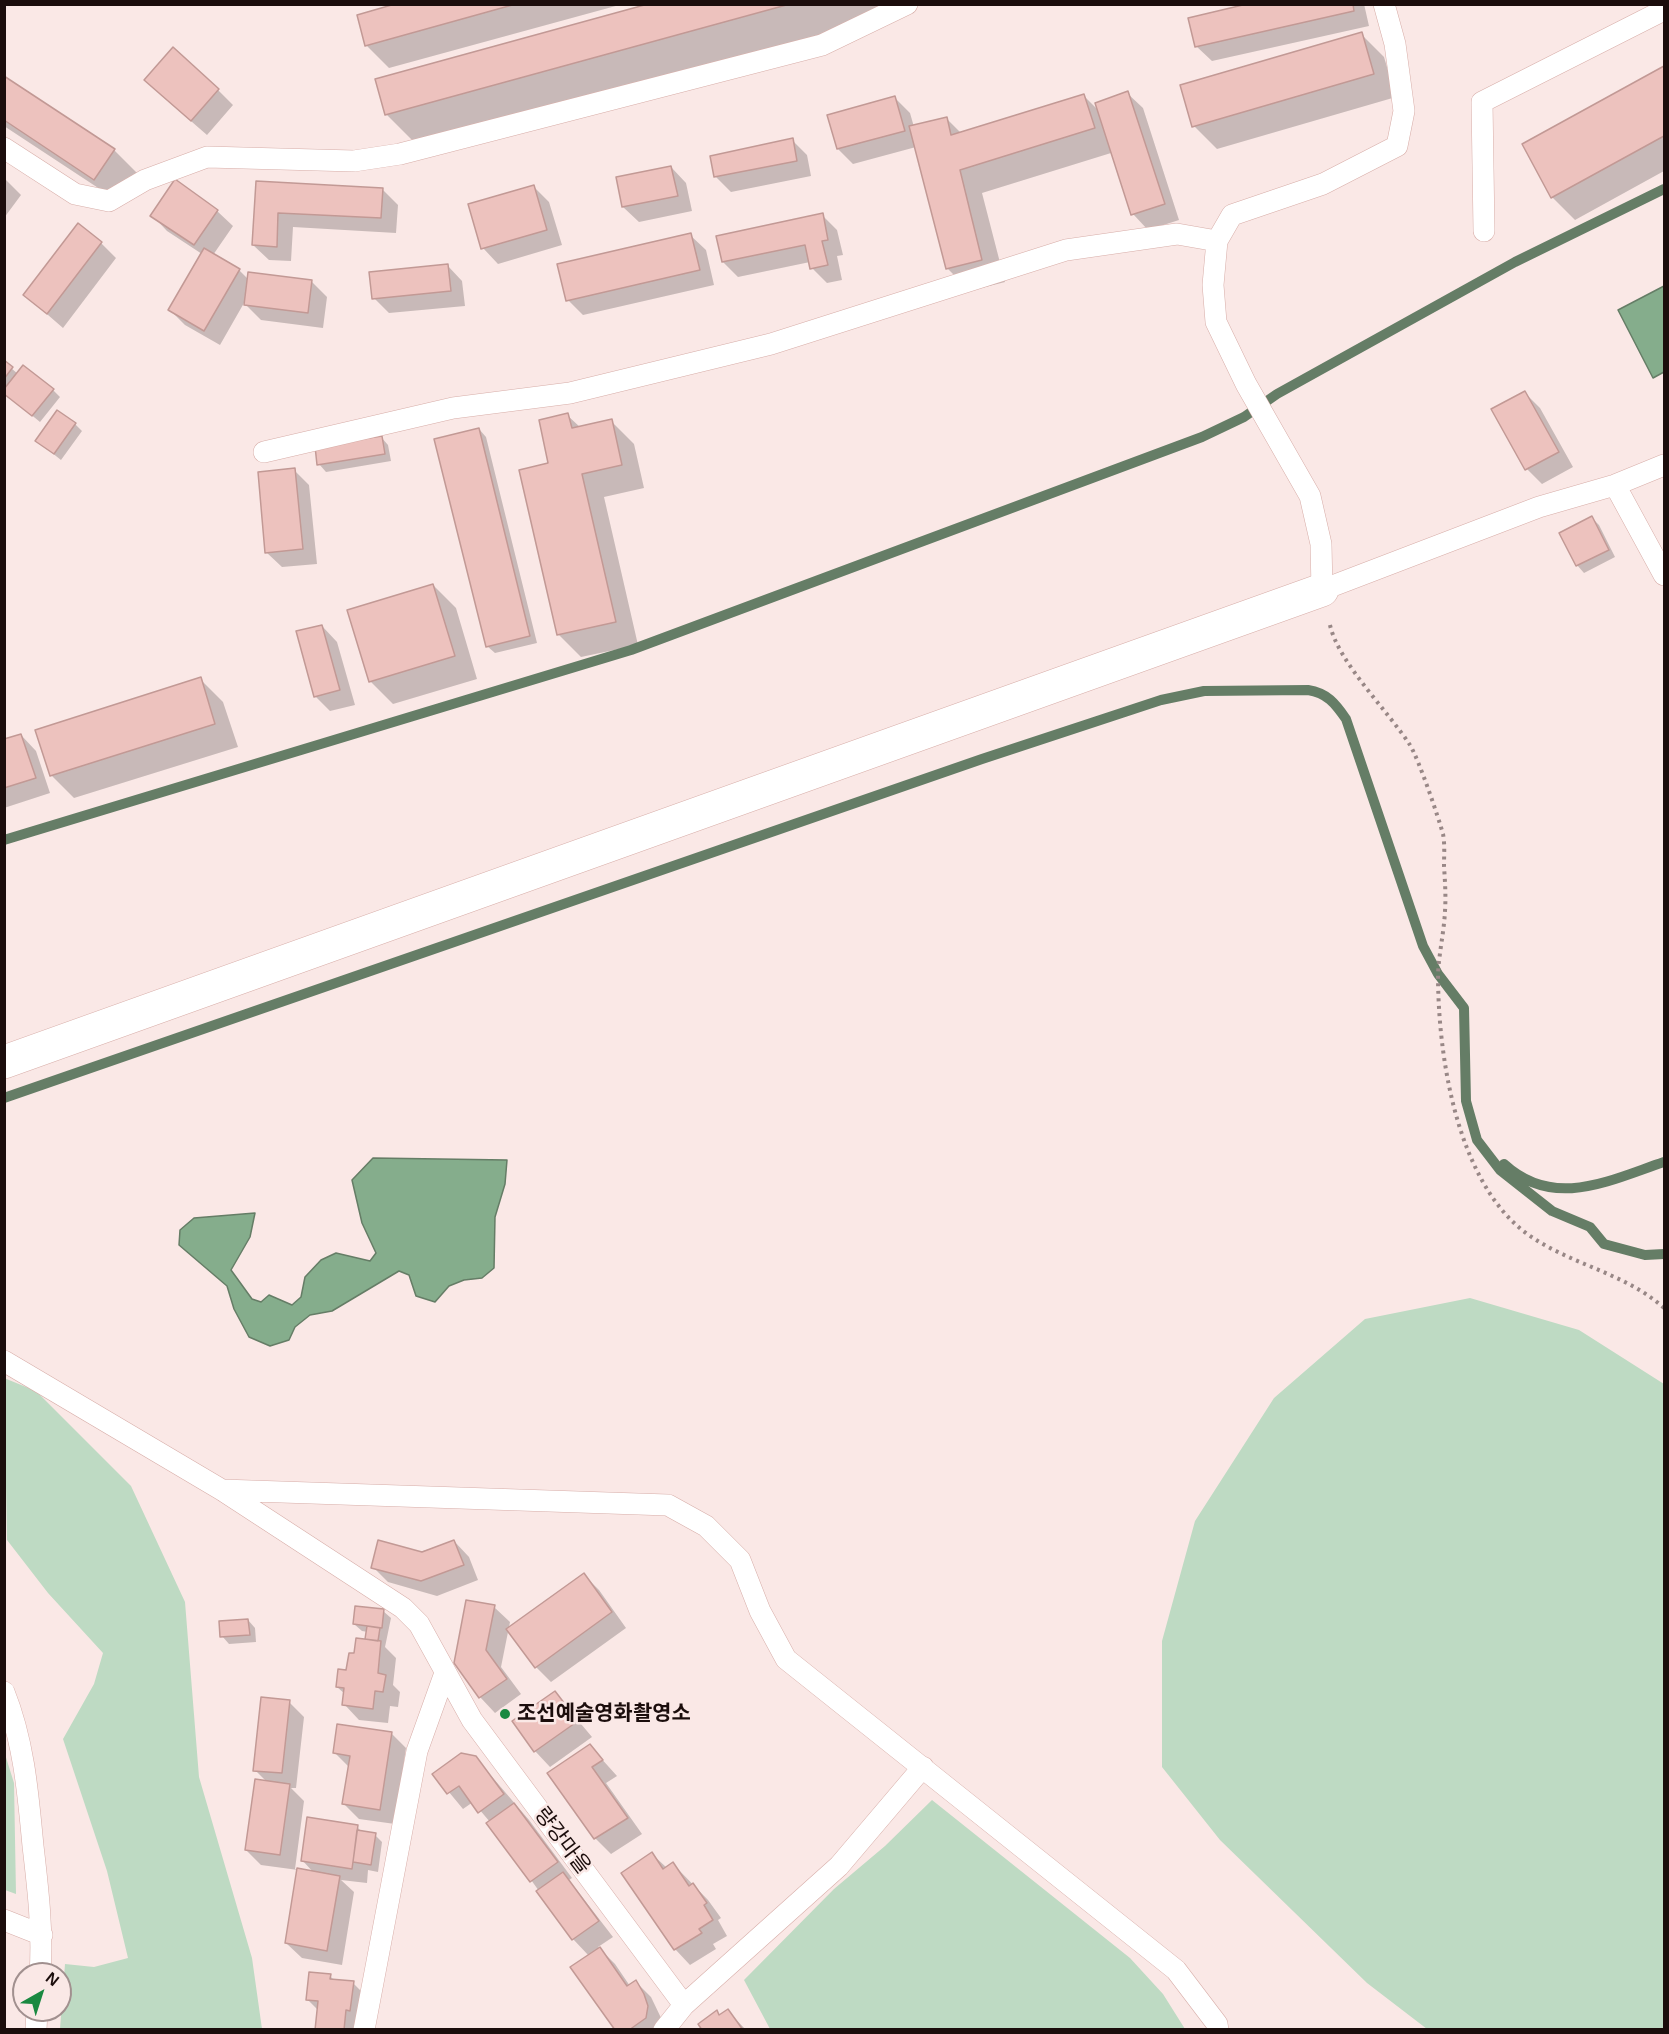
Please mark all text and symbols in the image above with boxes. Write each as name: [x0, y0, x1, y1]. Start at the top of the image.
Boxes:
place label: 조선예술영화촬영소: [517, 1701, 691, 1727]
marker: 조선예술영화촬영소: [498, 1707, 512, 1721]
street label: 량강마을: [529, 1803, 595, 1879]
north arrow: [12, 1962, 72, 2022]
text: N: [43, 1969, 62, 1989]

